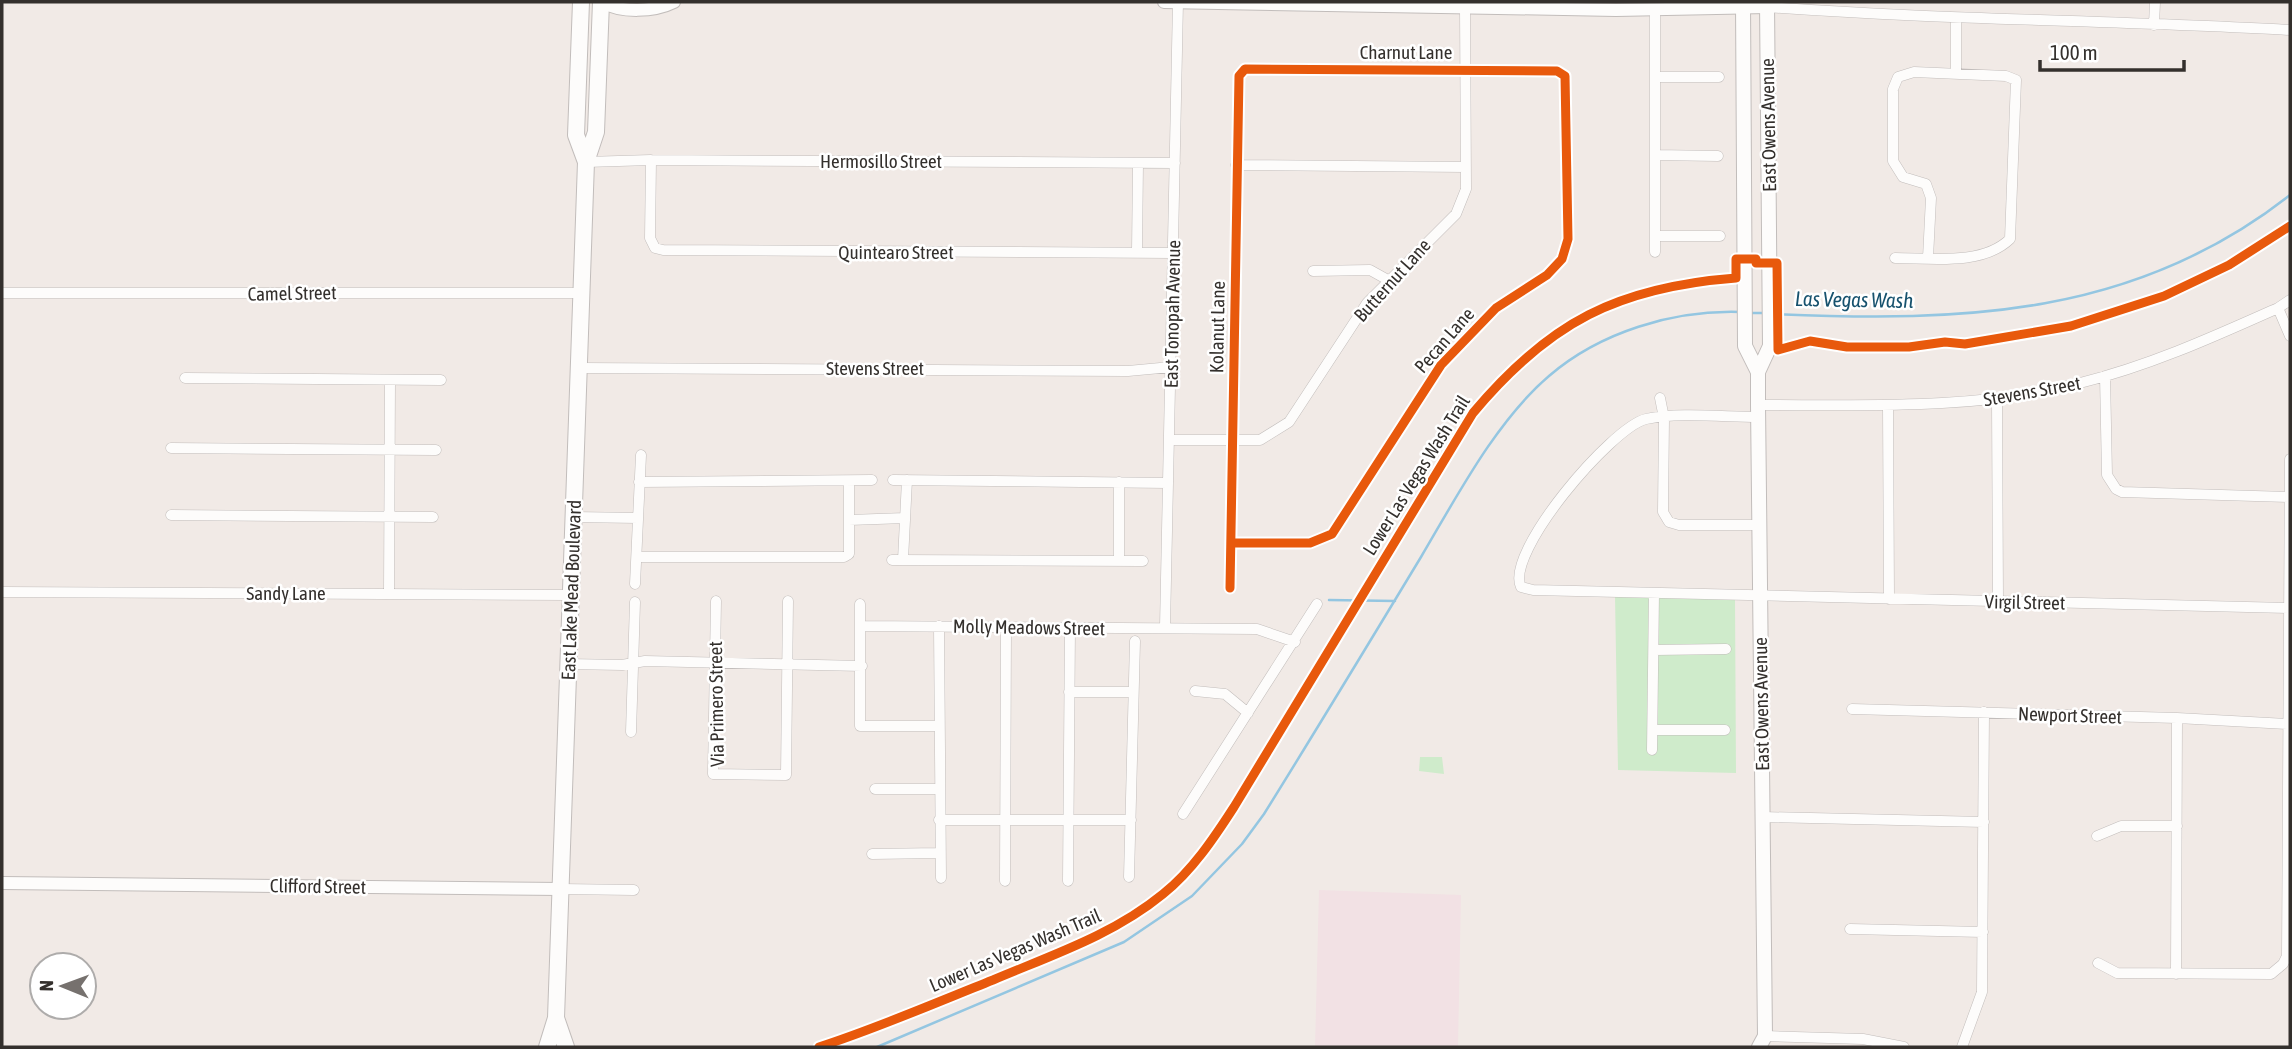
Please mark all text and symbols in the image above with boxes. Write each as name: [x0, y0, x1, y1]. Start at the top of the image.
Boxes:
scale bar: [2040, 28, 2184, 72]
text: 100 m: [2050, 40, 2098, 64]
street label: Charnut Lane: [1360, 41, 1452, 63]
street label: East Owens Avenue: [1756, 58, 1780, 192]
street label: Hermosillo Street: [820, 150, 942, 172]
street label: Butternut Lane: [1349, 234, 1435, 326]
street label: East Tonopah Avenue: [1160, 240, 1184, 388]
street label: Quintearo Street: [838, 241, 954, 263]
street label: Camel Street: [247, 281, 337, 305]
street label: Kolanut Lane: [1205, 281, 1229, 373]
water label: Las Vegas Wash: [1795, 286, 1913, 312]
street label: Pecan Lane: [1410, 303, 1478, 377]
street label: Stevens Street: [826, 357, 924, 379]
street label: Stevens Street: [1982, 372, 2082, 410]
street label: Lower Las Vegas Wash Trail: [1358, 391, 1474, 559]
street label: East Lake Mead Boulevard: [557, 499, 585, 681]
street label: Sandy Lane: [246, 582, 326, 604]
street label: Virgil Street: [1985, 590, 2065, 614]
street label: Molly Meadows Street: [953, 615, 1105, 639]
street label: East Owens Avenue: [1749, 637, 1773, 771]
street label: Via Primero Street: [704, 641, 728, 767]
street label: Newport Street: [2018, 702, 2122, 728]
street label: Clifford Street: [270, 874, 366, 898]
street label: Lower Las Vegas Wash Trail: [926, 904, 1104, 996]
north arrow: [28, 951, 98, 1021]
text: N: [35, 980, 57, 992]

